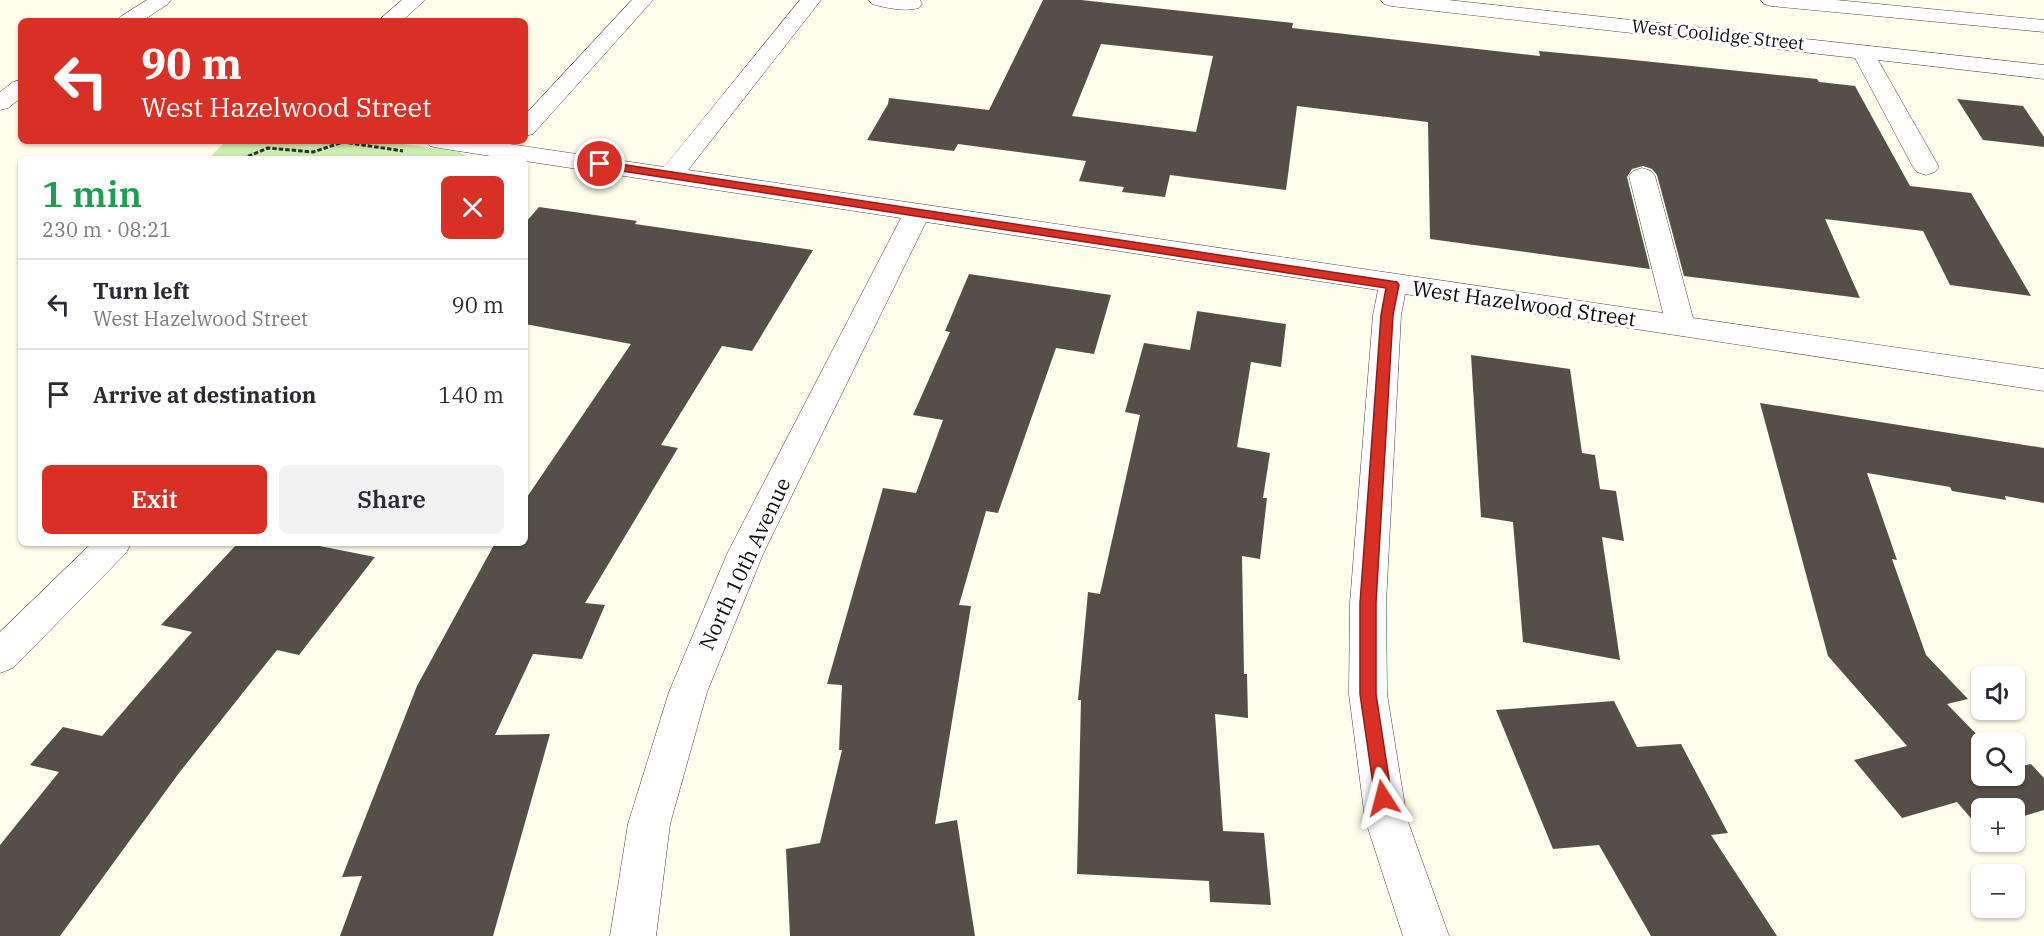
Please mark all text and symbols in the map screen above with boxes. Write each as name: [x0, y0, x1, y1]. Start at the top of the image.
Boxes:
street label: West Coolidge Street: [1631, 14, 1806, 55]
text: 90 m: [141, 36, 242, 91]
icon: left: [42, 42, 120, 120]
text: West Hazelwood Street: [141, 89, 432, 124]
pin: [574, 138, 625, 189]
icon: arrive: [583, 147, 616, 180]
text: 1 min: [42, 170, 142, 217]
button: close: [441, 176, 504, 239]
text: 230 m · 08:21: [42, 216, 171, 243]
street label: West Hazelwood Street: [1410, 273, 1638, 333]
text: Turn left: [93, 276, 189, 305]
icon: left: [42, 288, 75, 321]
text: 90 m: [452, 290, 504, 319]
text: West Hazelwood Street: [93, 305, 308, 332]
icon: arrive: [42, 378, 75, 411]
text: Arrive at destination: [93, 380, 316, 409]
text: 140 m: [438, 380, 504, 409]
button: Exit: [42, 465, 267, 534]
button: Share: [279, 465, 504, 534]
street label: North 10th Avenue: [692, 473, 796, 654]
map controls: [1971, 666, 2025, 918]
button: sound: [1971, 666, 2025, 720]
button: search: [1971, 732, 2025, 786]
position arrow: [1351, 766, 1415, 830]
button: +: [1971, 798, 2025, 852]
button: −: [1971, 864, 2025, 918]

